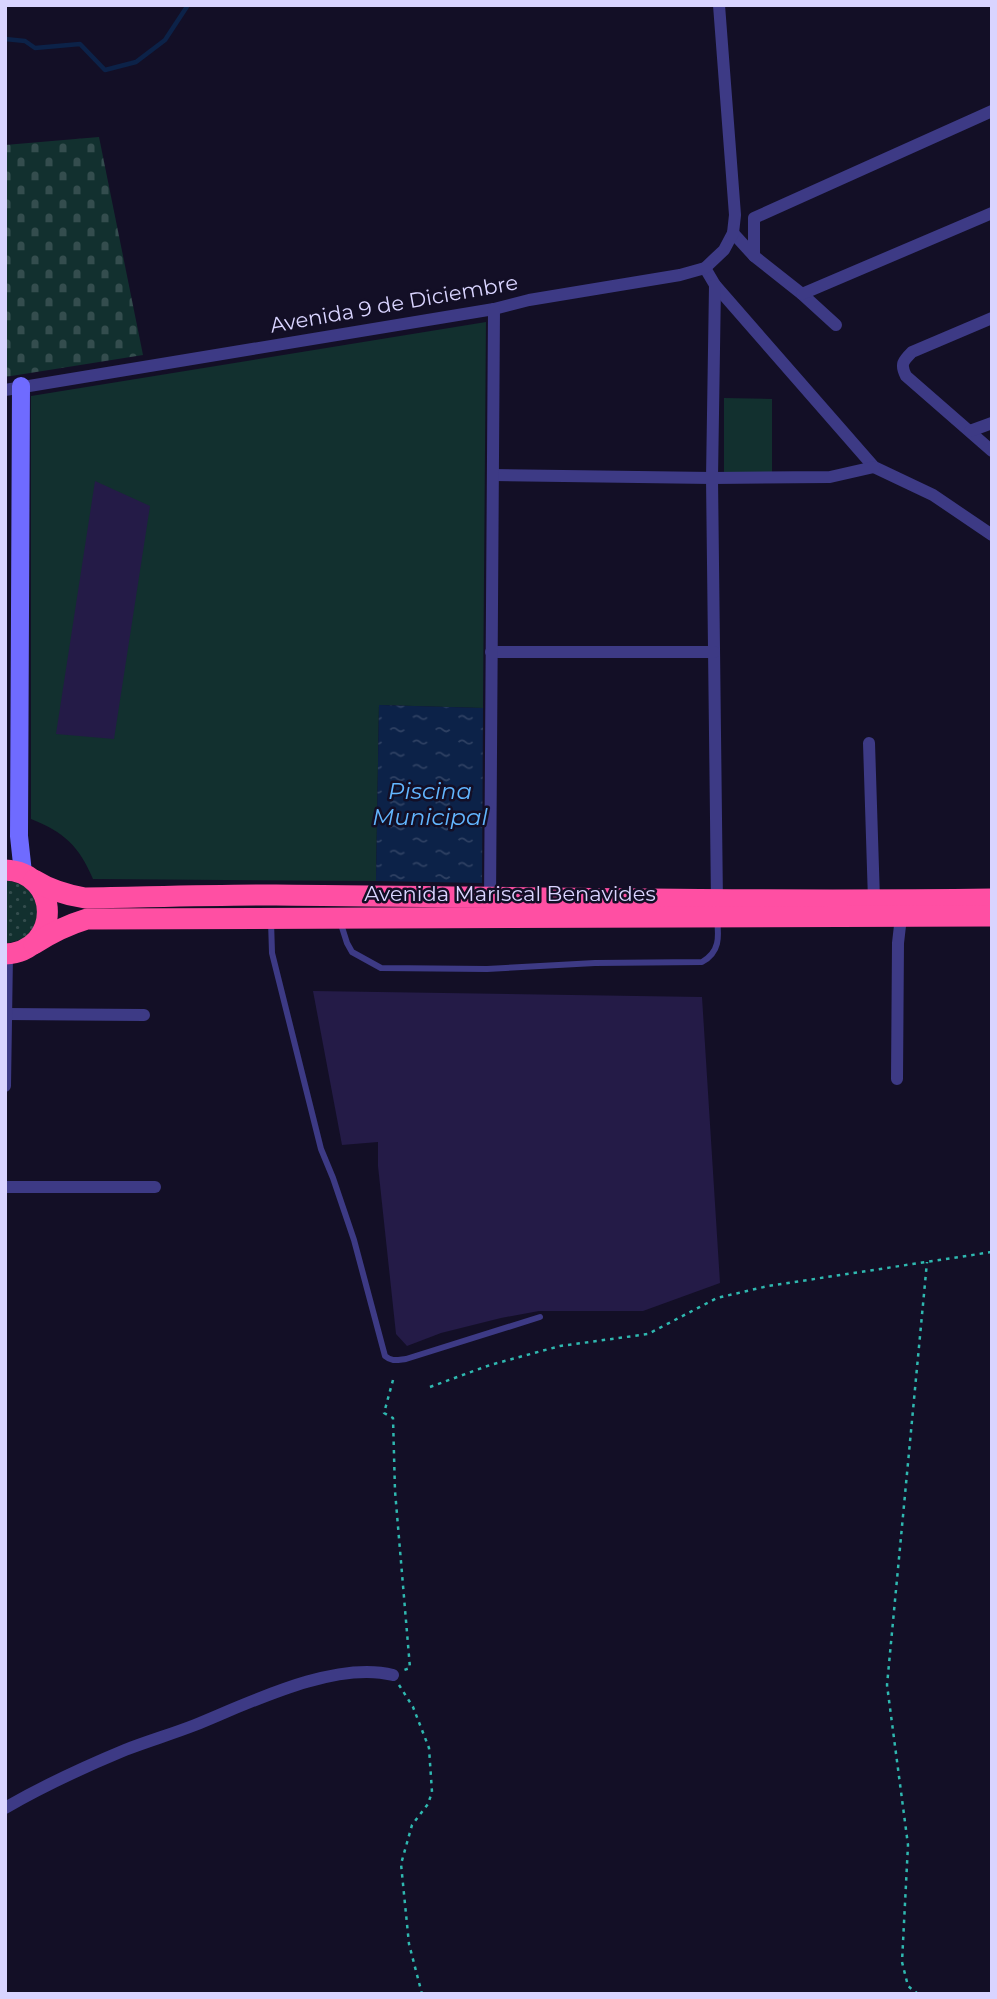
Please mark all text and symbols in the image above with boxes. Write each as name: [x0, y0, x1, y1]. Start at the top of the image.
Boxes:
street label: Avenida 9 de Diciembre: [268, 269, 520, 338]
water label: Piscina Municipal: [372, 777, 489, 831]
street label: Avenida Mariscal Benavides: [364, 881, 656, 906]

